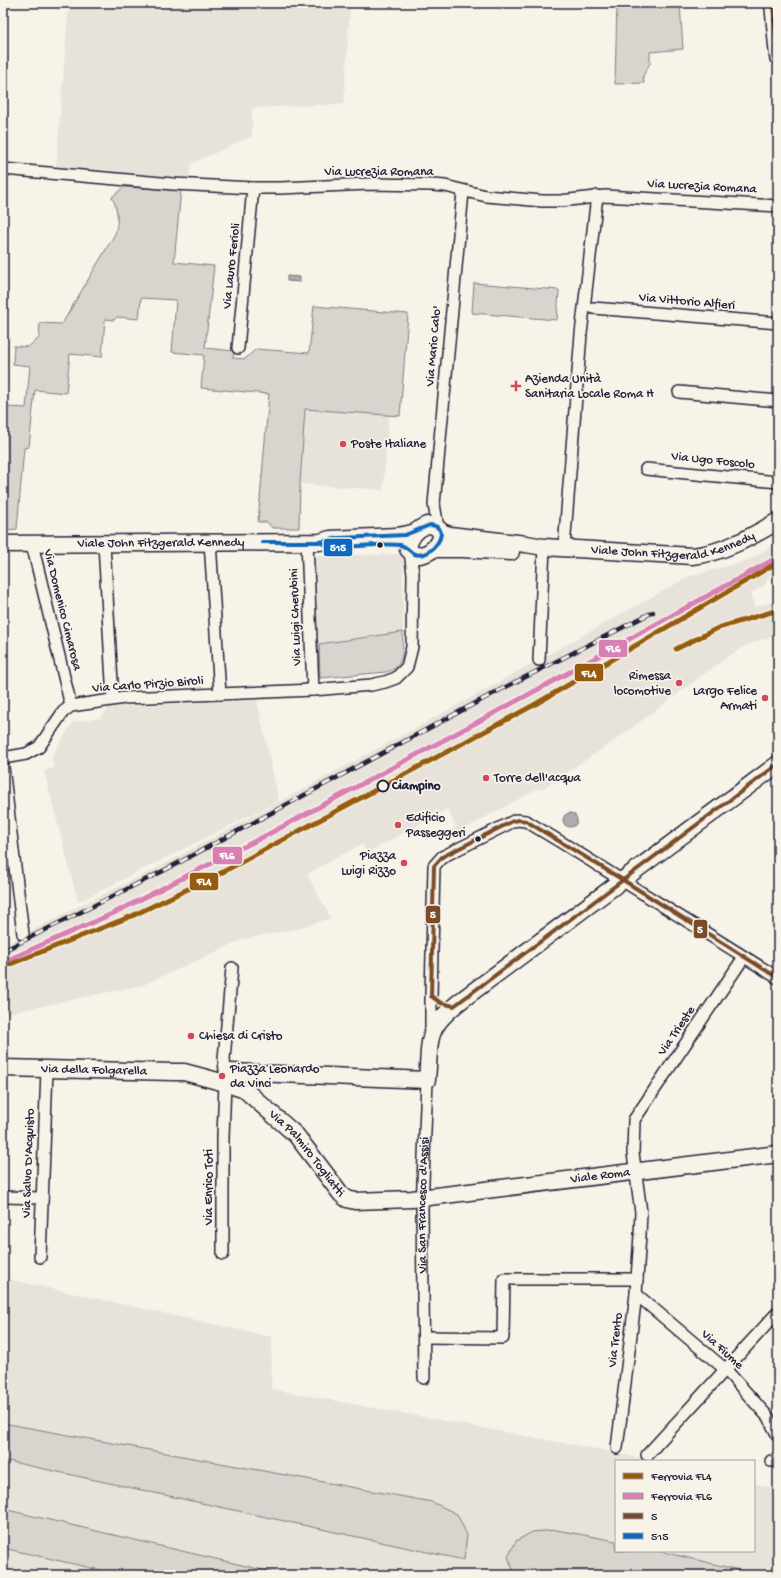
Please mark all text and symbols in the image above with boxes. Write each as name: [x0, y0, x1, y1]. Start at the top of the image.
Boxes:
street label: Via Lucrezia Romana: [323, 165, 434, 180]
street label: Via Lucrezia Romana: [646, 177, 758, 197]
street label: Via Lauro Ferioli: [220, 222, 244, 311]
street label: Via Vittorio Alfieri: [637, 290, 736, 314]
street label: Via Mario Calo': [423, 305, 445, 388]
place label: Azienda Unità Sanitaria Locale Roma H: [525, 372, 654, 402]
marker: Azienda Unità Sanitaria Locale Roma H: [510, 380, 522, 392]
place label: Poste Italiane: [350, 437, 427, 452]
marker: Poste Italiane: [338, 439, 348, 449]
street label: Via Ugo Foscolo: [669, 449, 756, 473]
street label: Viale John Fitzgerald Kennedy: [590, 528, 758, 564]
street label: Viale John Fitzgerald Kennedy: [76, 535, 245, 551]
line badge: 515: [323, 538, 353, 557]
unlabelled marker: [375, 540, 385, 550]
text: 515: [330, 543, 346, 555]
street label: Via Domenico Cimarosa: [39, 547, 85, 673]
street label: Via Luigi Cherubini: [287, 568, 305, 667]
line badge: FL6: [598, 639, 628, 658]
text: FL6: [604, 644, 621, 656]
line badge: FL4: [574, 663, 604, 682]
text: FL4: [581, 669, 597, 681]
place label: Rimessa locomotive: [614, 669, 672, 699]
street label: Via Carlo Pirzio Biroli: [91, 674, 204, 696]
marker: Rimessa locomotive: [674, 678, 684, 688]
place label: Largo Felice Armati: [693, 684, 757, 714]
marker: Largo Felice Armati: [760, 693, 770, 703]
place label: Torre dell'acqua: [493, 771, 582, 786]
marker: Torre dell'acqua: [481, 773, 491, 783]
marker: Ciampino: [376, 779, 390, 793]
place label: Ciampino: [391, 779, 441, 795]
place label: Edificio Passeggeri: [405, 811, 466, 841]
marker: Edificio Passeggeri: [393, 820, 403, 830]
unlabelled marker: [473, 834, 483, 844]
line badge: FL6: [212, 846, 243, 865]
place label: Piazza Luigi Rizzo: [341, 849, 397, 879]
text: FL6: [218, 851, 235, 863]
marker: Piazza Luigi Rizzo: [399, 858, 409, 868]
line badge: FL4: [189, 872, 219, 891]
text: FL4: [196, 877, 212, 889]
line badge: 5: [425, 905, 441, 924]
text: 5: [430, 910, 436, 922]
line badge: 5: [693, 919, 708, 939]
text: 5: [697, 925, 703, 937]
street label: Via Trieste: [654, 1003, 699, 1059]
place label: Chiesa di Cristo: [199, 1029, 283, 1044]
marker: Chiesa di Cristo: [186, 1031, 196, 1041]
street label: Via della Folgarella: [40, 1061, 148, 1079]
place label: Piazza Leonardo da Vinci: [229, 1062, 320, 1092]
marker: Piazza Leonardo da Vinci: [217, 1071, 227, 1081]
street label: Via Palmiro Togliatti: [265, 1106, 347, 1201]
street label: Via Salvo D'Acquisto: [20, 1108, 38, 1219]
street label: Via San Francesco d'Assisi: [414, 1136, 432, 1274]
street label: Via Enrico Toti: [202, 1149, 217, 1226]
street label: Viale Roma: [569, 1165, 632, 1187]
street label: Via Trento: [605, 1312, 627, 1369]
street label: Via Fiume: [697, 1326, 746, 1373]
legend: [615, 1460, 755, 1552]
text: Ferrovia FL4: [650, 1471, 712, 1485]
text: Ferrovia FL6: [650, 1491, 713, 1505]
text: 5: [651, 1511, 657, 1525]
text: 515: [651, 1531, 668, 1545]

